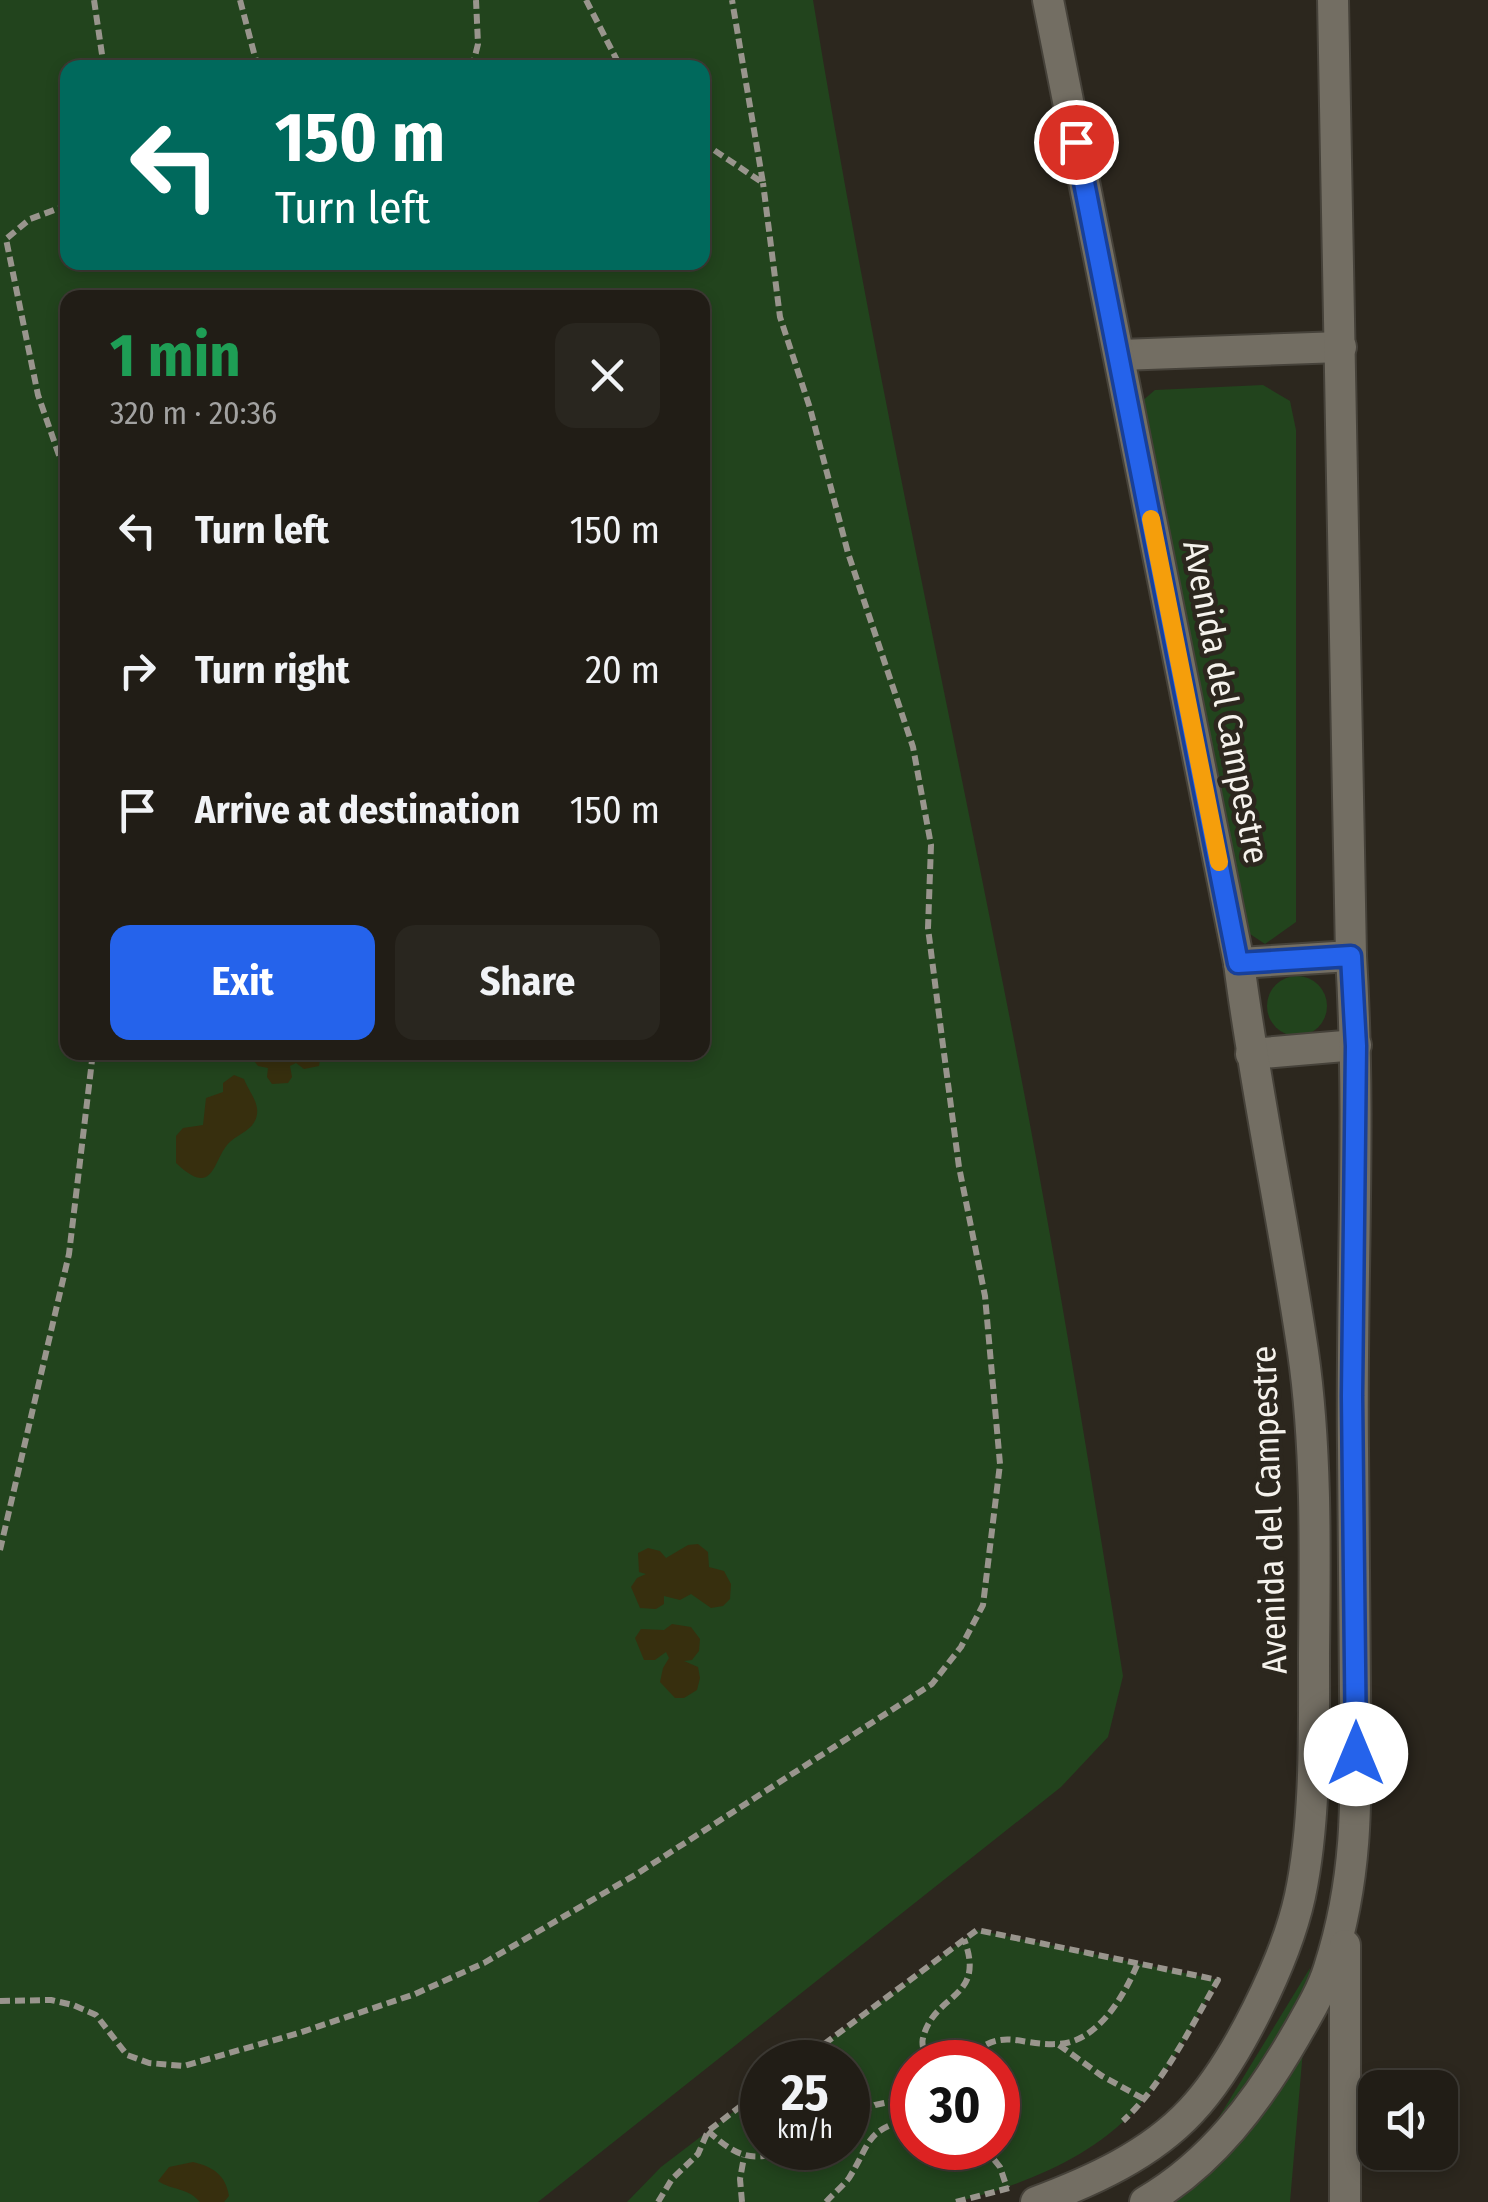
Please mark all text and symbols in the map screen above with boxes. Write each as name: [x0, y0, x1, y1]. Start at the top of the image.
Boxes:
text: 150 m: [275, 96, 445, 180]
icon: left: [110, 100, 240, 230]
pin: [1034, 100, 1119, 185]
icon: arrive: [1049, 115, 1104, 170]
text: Turn left: [275, 181, 430, 235]
text: 1 min: [110, 320, 241, 392]
button: close: [555, 323, 660, 428]
text: 320 m · 20:36: [110, 394, 277, 432]
icon: left: [110, 503, 165, 558]
text: Turn left: [195, 507, 329, 553]
text: 150 m: [570, 507, 660, 553]
street label: Avenida del Campestre: [1174, 537, 1278, 867]
icon: right: [110, 643, 165, 698]
text: Turn right: [195, 647, 349, 693]
text: 20 m: [585, 647, 660, 693]
icon: arrive: [110, 783, 165, 838]
text: Arrive at destination: [195, 787, 520, 833]
text: 150 m: [570, 787, 660, 833]
button: Exit: [110, 925, 375, 1040]
button: Share: [395, 925, 660, 1040]
street label: Avenida del Campestre: [1242, 1345, 1296, 1675]
position arrow: [1304, 1702, 1408, 1806]
speed limit sign: 30: [890, 2040, 1020, 2170]
text: 25: [781, 2063, 829, 2123]
map controls: [1358, 2070, 1458, 2170]
button: sound: [1358, 2070, 1458, 2170]
text: km/h: [777, 2115, 833, 2145]

